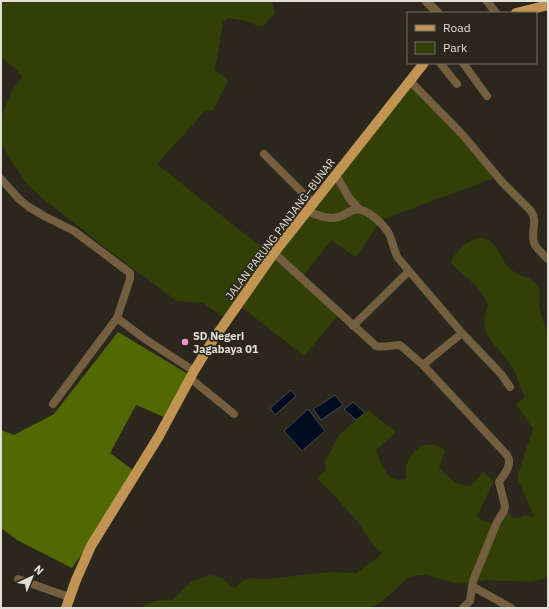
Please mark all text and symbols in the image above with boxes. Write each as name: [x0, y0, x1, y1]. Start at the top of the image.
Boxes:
legend: [407, 12, 537, 64]
text: Road: [443, 20, 471, 35]
text: Park: [443, 40, 468, 55]
street label: JALAN PARUNG PANJANG–BUNAR: [222, 156, 338, 302]
place label: SD Negeri Jagabaya 01: [193, 329, 259, 356]
marker: SD Negeri Jagabaya 01: [180, 337, 190, 347]
north arrow: [12, 557, 52, 597]
text: N: [31, 562, 47, 578]

